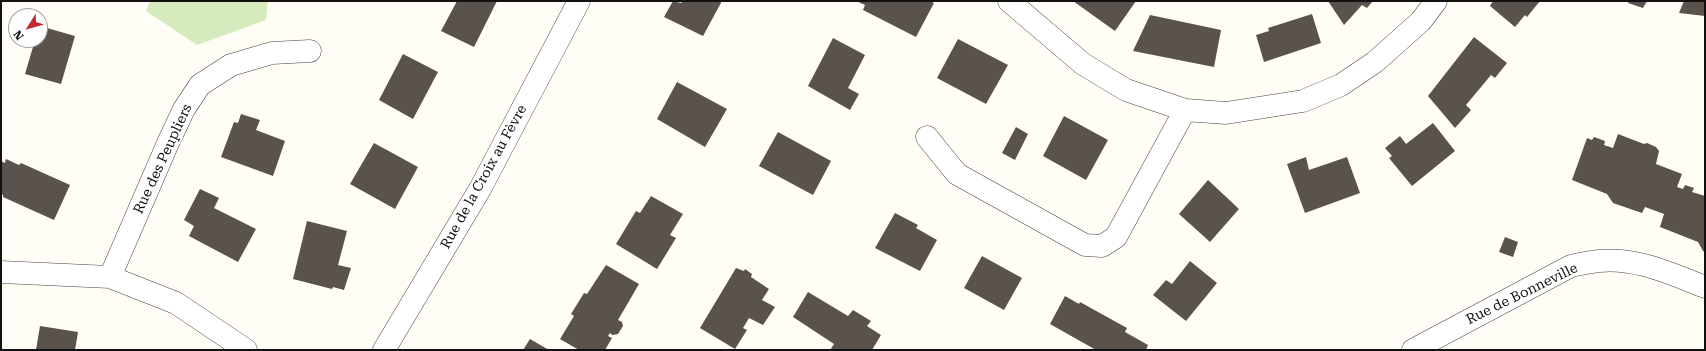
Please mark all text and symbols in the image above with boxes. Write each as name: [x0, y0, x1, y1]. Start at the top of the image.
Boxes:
north arrow: [8, 8, 48, 48]
text: N: [11, 28, 27, 42]
street label: Rue des Peupliers: [130, 101, 196, 217]
street label: Rue de la Croix au Fèvre: [437, 102, 531, 252]
street label: Rue de Bonneville: [1463, 260, 1581, 328]

